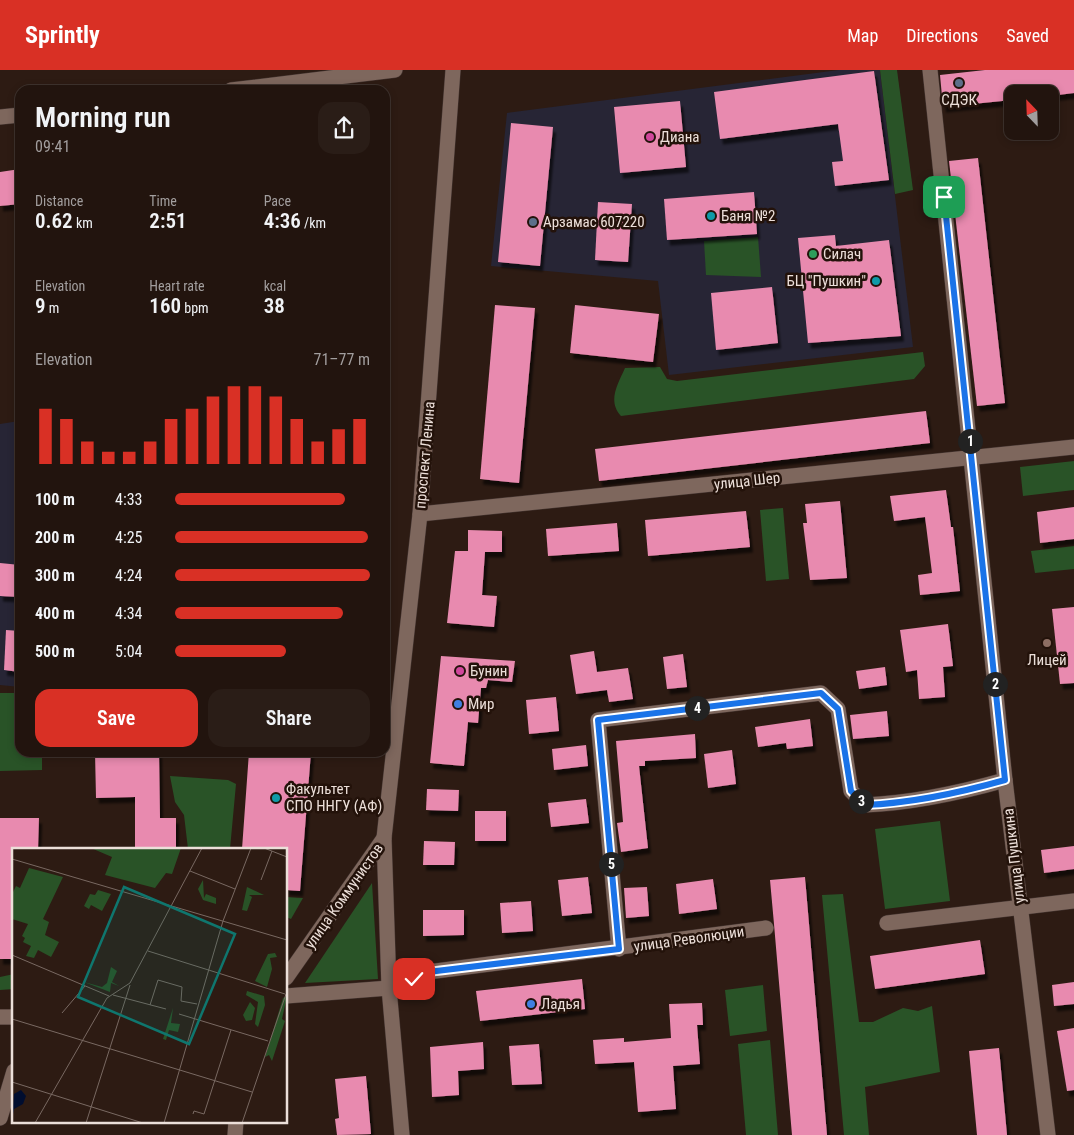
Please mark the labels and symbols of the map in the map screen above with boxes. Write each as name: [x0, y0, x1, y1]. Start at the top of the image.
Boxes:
marker: СДЭК: [953, 77, 965, 89]
north arrow: [1004, 85, 1059, 140]
place label: СДЭК: [941, 91, 977, 109]
place label: Диана: [660, 128, 700, 146]
marker: Диана: [644, 131, 656, 143]
pin: [923, 176, 965, 218]
place label: Баня №2: [721, 207, 775, 225]
marker: Баня №2: [705, 210, 717, 222]
place label: Арзамас 607220: [543, 213, 645, 231]
marker: Арзамас 607220: [527, 216, 539, 228]
place label: Силач: [823, 245, 861, 263]
marker: Силач: [807, 248, 819, 260]
place label: БЦ "Пушкин": [787, 272, 866, 290]
marker: БЦ "Пушкин": [870, 275, 882, 287]
street label: проспект Ленина: [411, 401, 439, 509]
pin: 1: [958, 428, 982, 454]
street label: улица Шер: [713, 469, 781, 493]
marker: Лицей: [1041, 637, 1053, 649]
place label: Лицей: [1027, 651, 1067, 669]
place label: Бунин: [470, 662, 507, 680]
marker: Бунин: [454, 665, 466, 677]
pin: 2: [982, 672, 1008, 696]
place label: Мир: [468, 695, 494, 713]
pin: 4: [684, 696, 710, 720]
marker: Мир: [452, 698, 464, 710]
place label: Факультет СПО ННГУ (АФ): [286, 780, 382, 815]
pin: 3: [848, 788, 874, 814]
marker: Факультет СПО ННГУ (АФ): [270, 792, 282, 804]
street label: улица Пушкина: [999, 808, 1029, 904]
street label: улица Коммунистов: [301, 840, 387, 952]
inset map: [12, 848, 288, 1122]
pin: 5: [598, 852, 624, 876]
street label: улица Революции: [633, 922, 745, 956]
pin: [393, 958, 435, 1000]
place label: Ладья: [541, 995, 580, 1013]
marker: Ладья: [525, 998, 537, 1010]

